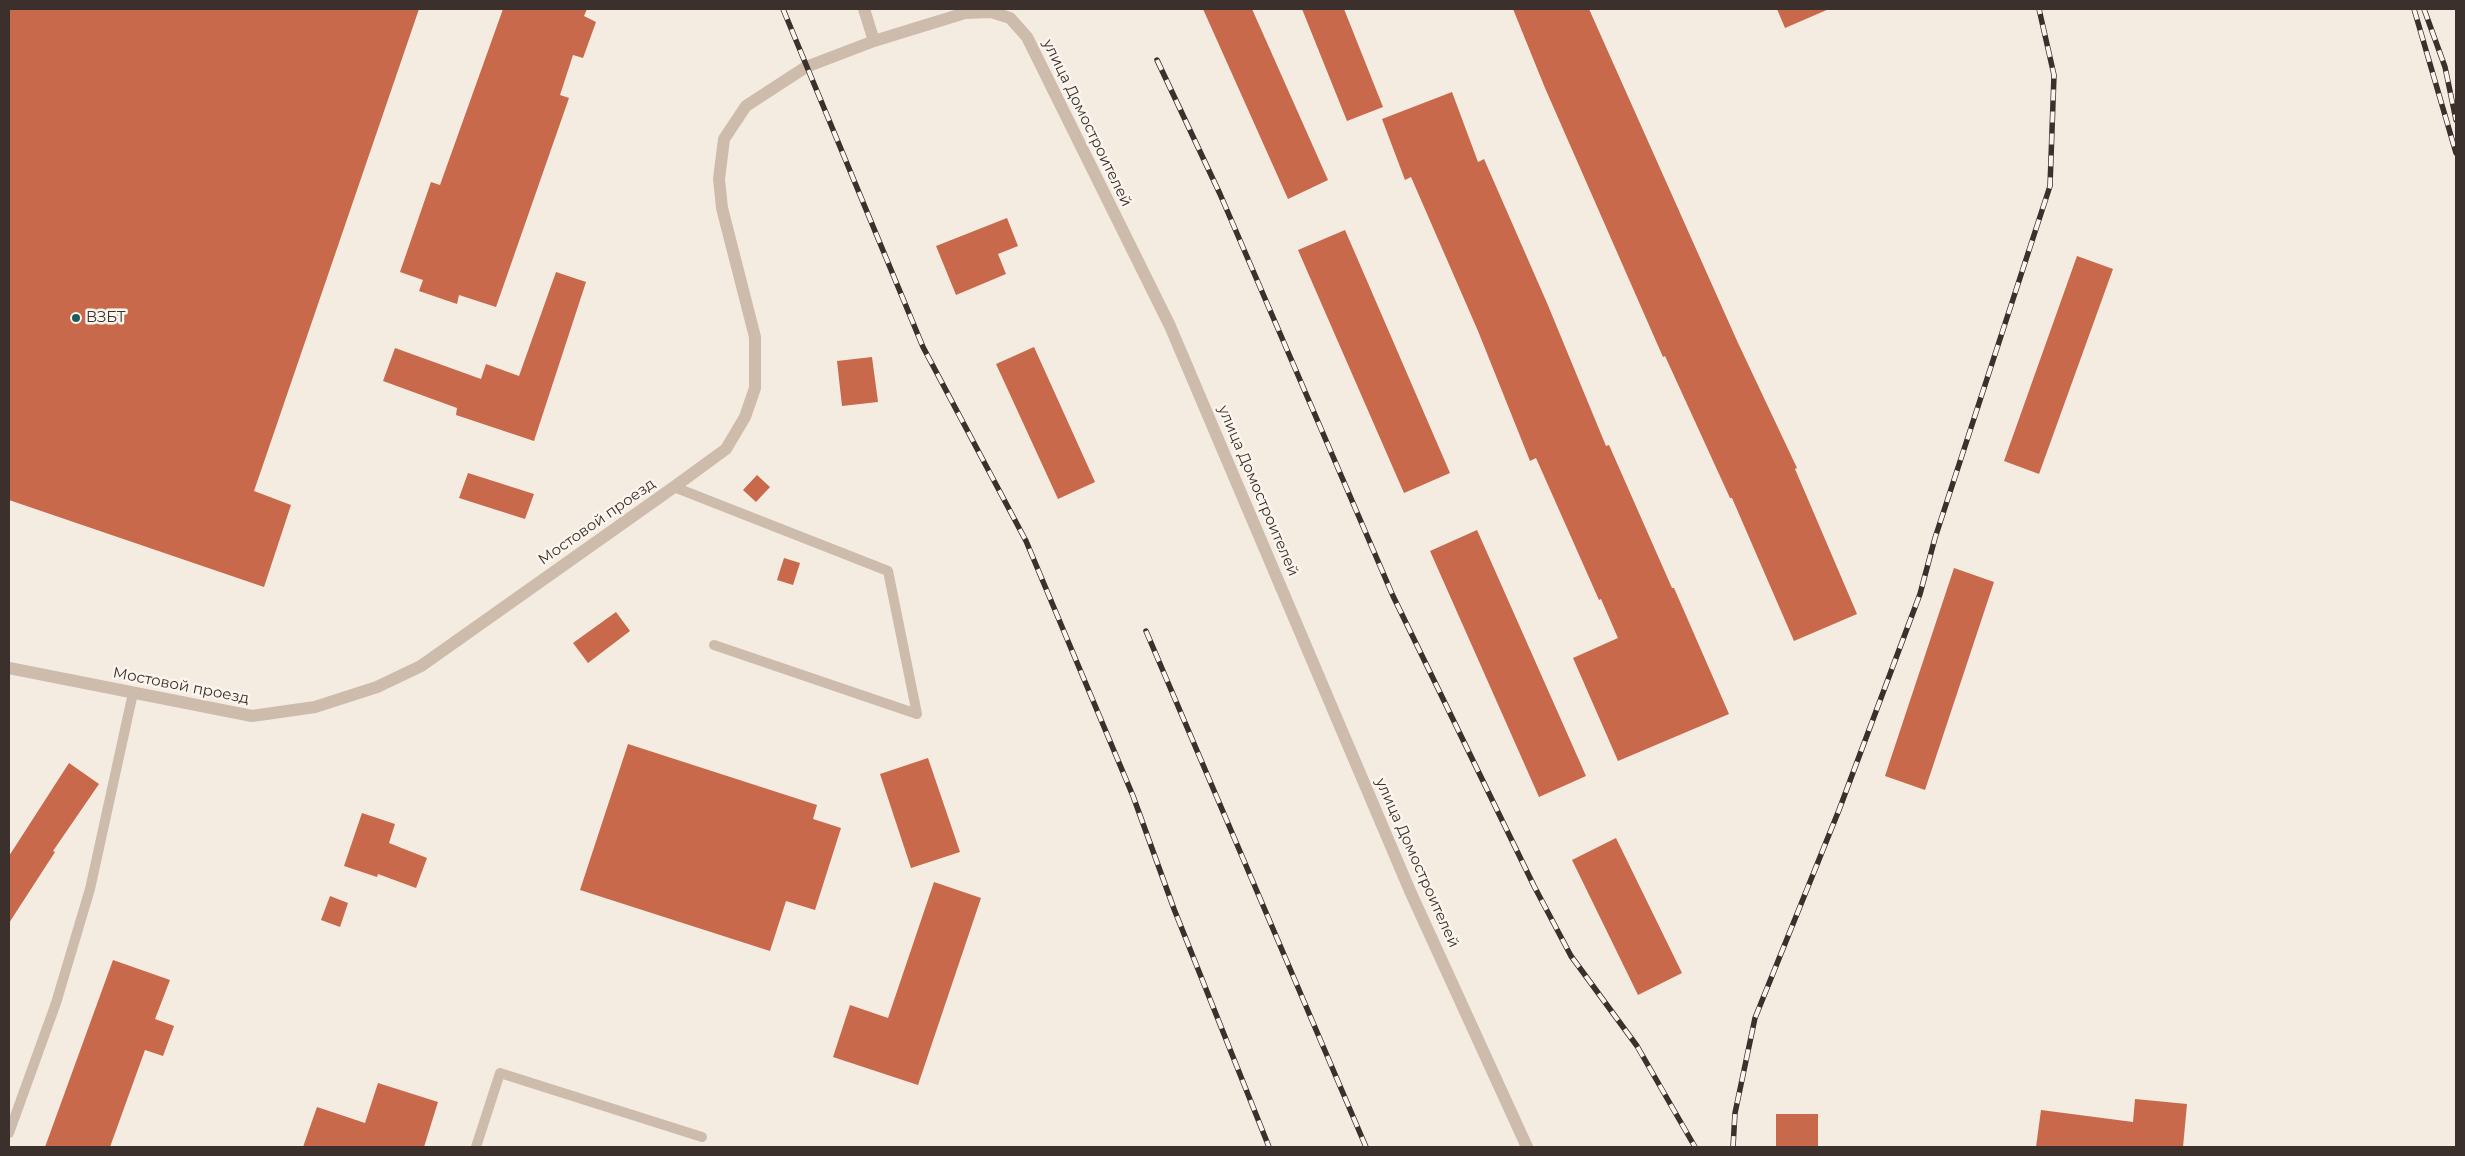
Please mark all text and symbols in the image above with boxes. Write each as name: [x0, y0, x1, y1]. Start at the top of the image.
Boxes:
street label: улица Домостроителей: [1039, 36, 1135, 210]
place label: ВЗБТ: [86, 309, 125, 327]
marker: ВЗБТ: [70, 312, 82, 324]
street label: улица Домостроителей: [1214, 403, 1302, 579]
street label: Мостовой проезд: [535, 475, 659, 569]
street label: Мостовой проезд: [111, 664, 251, 708]
street label: улица Домостроителей: [1371, 775, 1463, 951]

